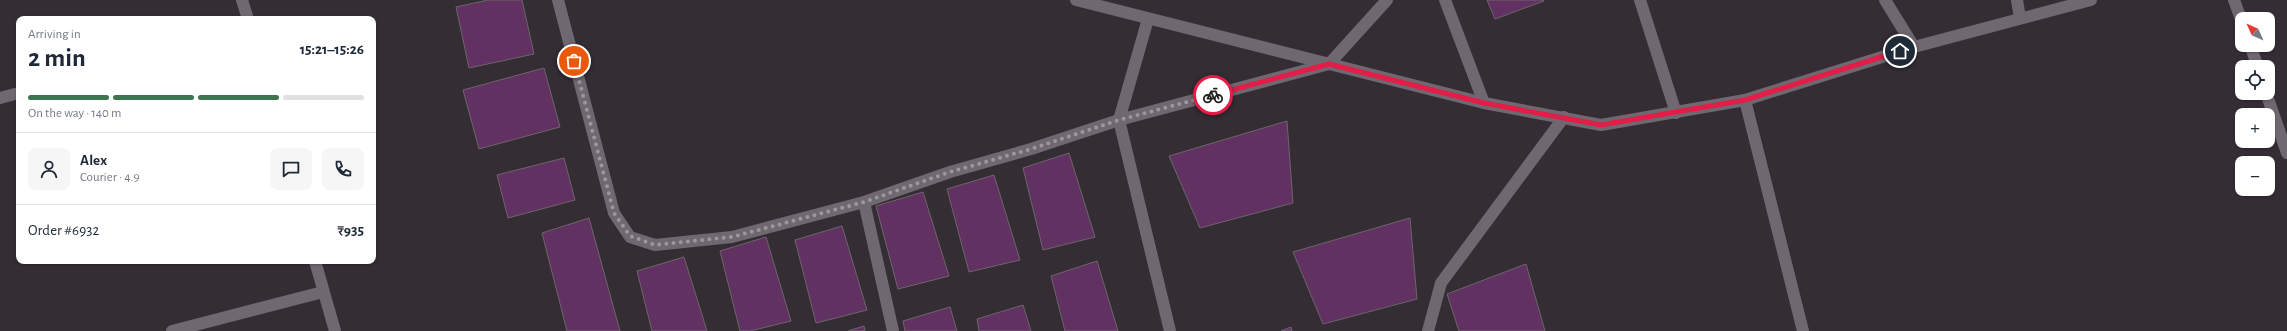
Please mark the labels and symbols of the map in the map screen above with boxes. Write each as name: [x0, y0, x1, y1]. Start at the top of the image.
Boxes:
north arrow: [2235, 12, 2275, 52]
pin: [1883, 34, 1917, 68]
pin: [557, 44, 591, 78]
courier: [1193, 75, 1233, 115]

